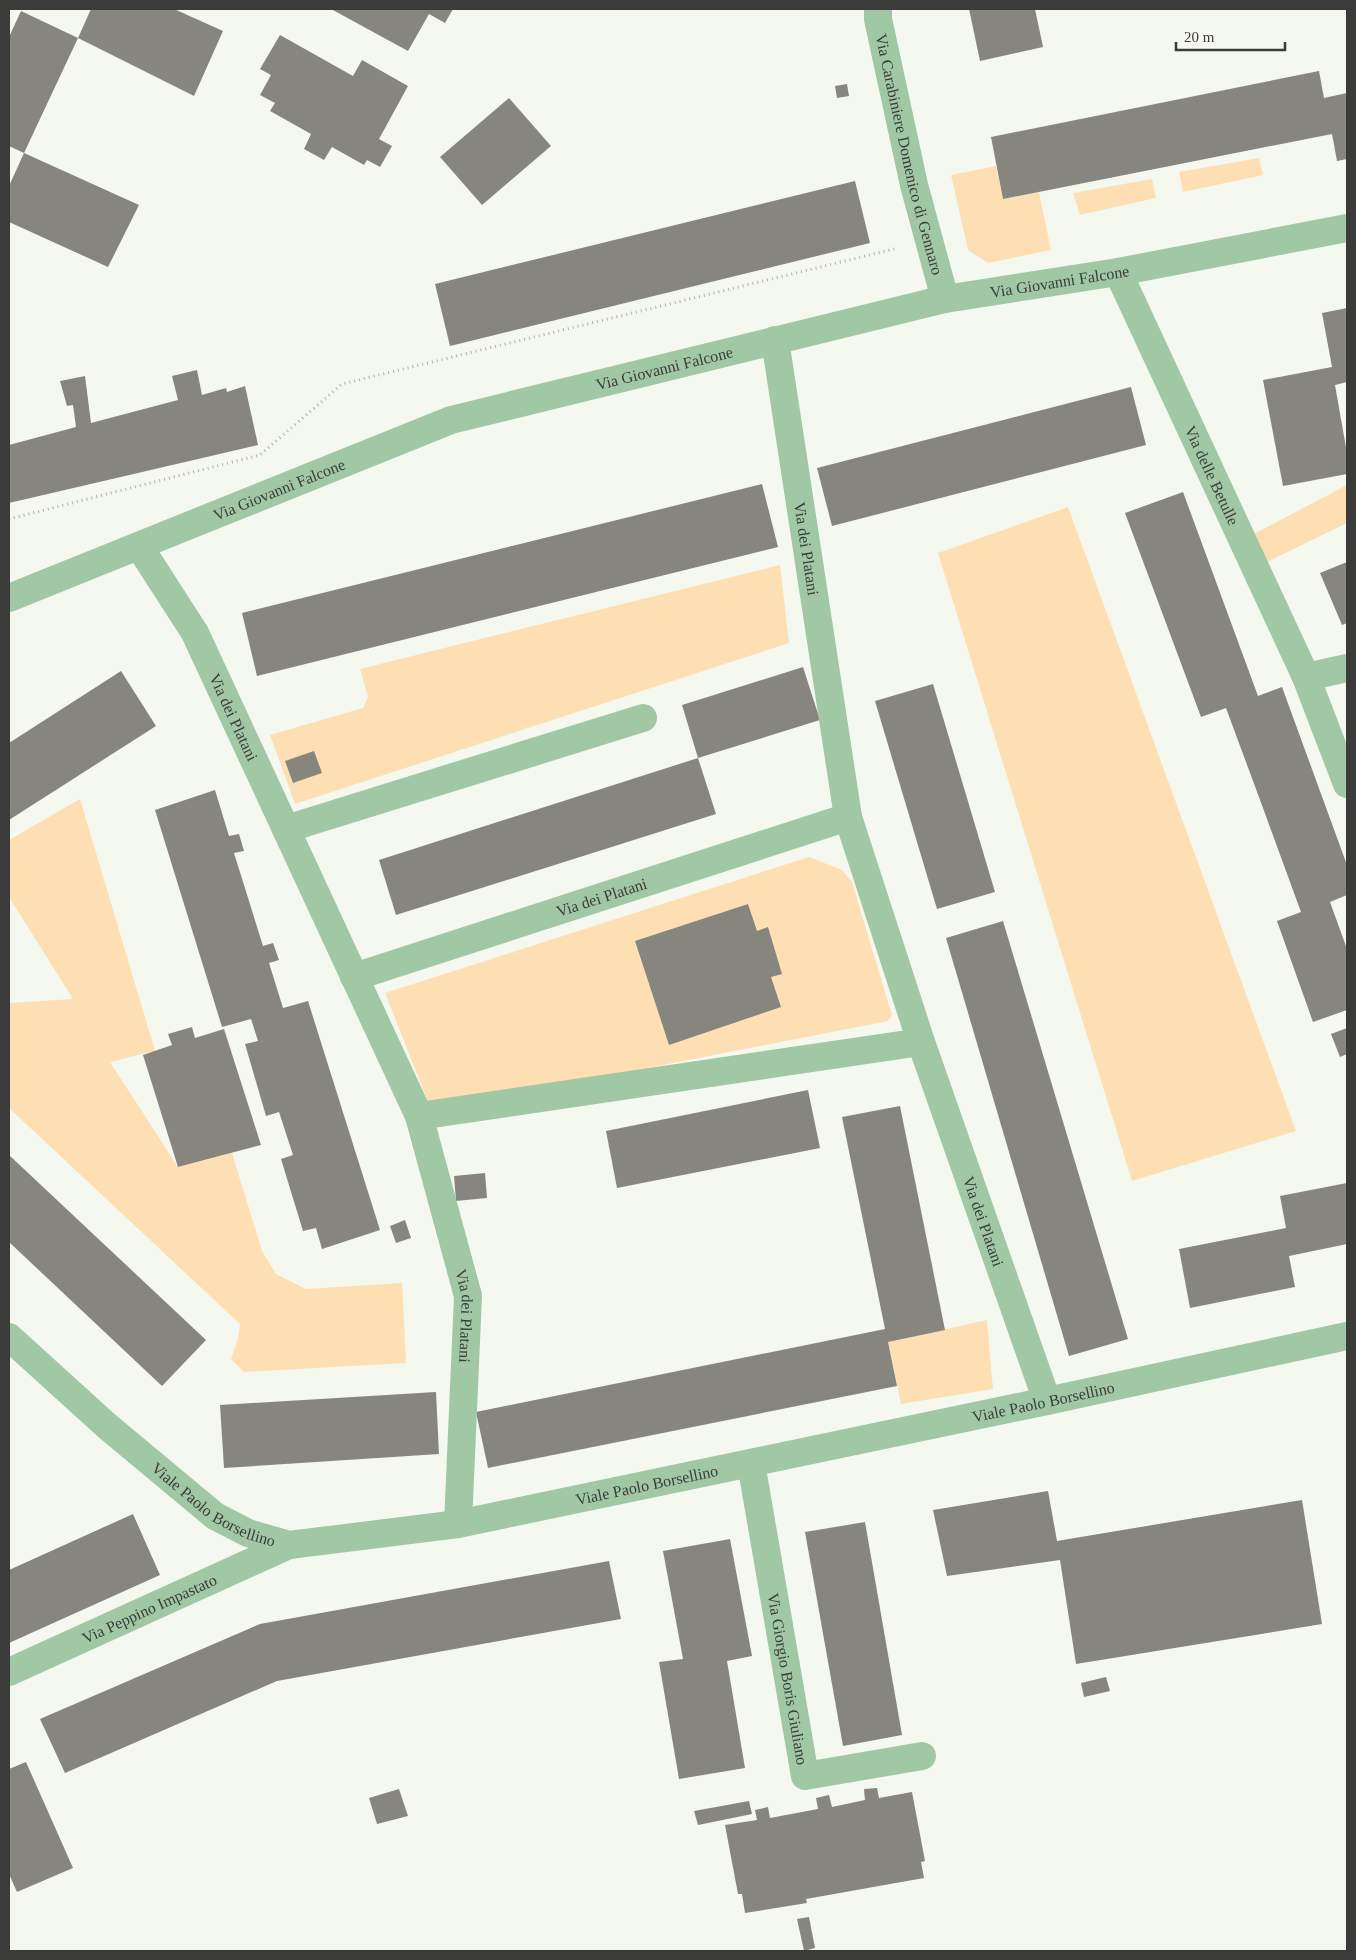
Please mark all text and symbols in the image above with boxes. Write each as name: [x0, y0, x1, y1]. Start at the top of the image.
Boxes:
scale bar: [1176, 20, 1285, 52]
text: 20 m: [1184, 29, 1215, 45]
street label: Via Carabiniere Domenico di Gennaro: [873, 32, 947, 277]
street label: Via Giovanni Falcone: [989, 262, 1130, 300]
street label: Via Giovanni Falcone: [594, 343, 734, 393]
street label: Via delle Betulle: [1182, 423, 1243, 528]
street label: Via Giovanni Falcone: [211, 455, 347, 523]
street label: Via dei Platani: [791, 501, 823, 597]
street label: Via dei Platani: [206, 671, 262, 764]
street label: Via dei Platani: [554, 874, 649, 919]
street label: Via dei Platani: [960, 1174, 1008, 1269]
street label: Via dei Platani: [453, 1267, 477, 1364]
street label: Viale Paolo Borsellino: [971, 1378, 1116, 1425]
street label: Viale Paolo Borsellino: [149, 1459, 278, 1549]
street label: Viale Paolo Borsellino: [574, 1461, 719, 1508]
street label: Via Peppino Impastato: [79, 1571, 219, 1646]
street label: Via Giorgio Boris Giuliano: [765, 1591, 811, 1766]

